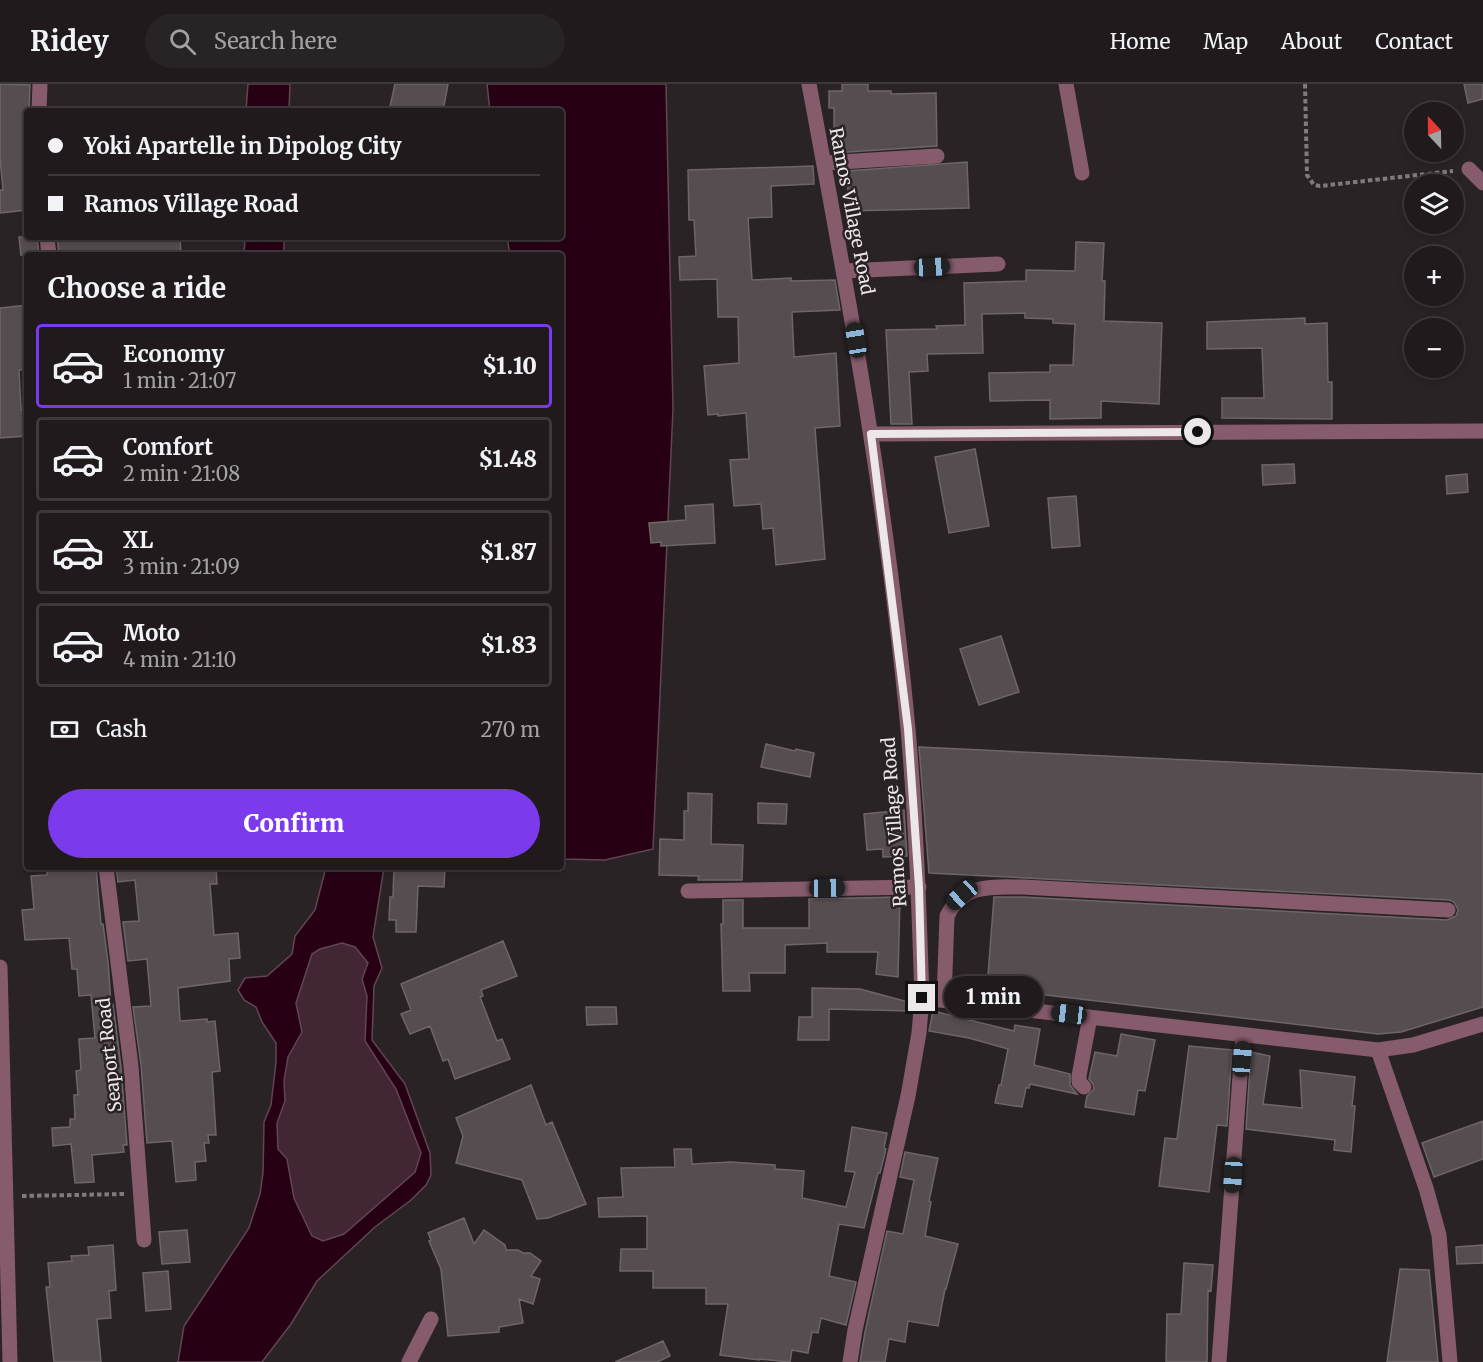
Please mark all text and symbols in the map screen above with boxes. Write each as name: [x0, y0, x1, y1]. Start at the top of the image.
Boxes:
search box: [145, 14, 565, 68]
text: Ridey: [30, 23, 109, 59]
icon: search: [166, 25, 199, 58]
text: Search here: [214, 27, 337, 55]
text: Home: [1110, 28, 1170, 55]
text: Map: [1203, 28, 1248, 55]
text: About: [1281, 28, 1342, 55]
text: Contact: [1375, 28, 1453, 55]
north arrow: [1404, 102, 1464, 162]
map controls: [1404, 102, 1464, 378]
street label: Ramos Village Road: [824, 125, 880, 297]
text: Yoki Apartelle in Dipolog City: [84, 132, 402, 160]
button: layers: [1404, 174, 1464, 234]
text: Ramos Village Road: [84, 190, 299, 218]
button: +: [1404, 246, 1464, 306]
car: [914, 257, 950, 277]
text: Choose a ride: [48, 271, 226, 305]
button: −: [1404, 318, 1464, 378]
car: [844, 321, 868, 359]
icon: car: [51, 339, 105, 393]
text: Economy: [123, 340, 224, 368]
text: $1.10: [482, 352, 537, 380]
text: 1 min · 21:07: [123, 368, 236, 393]
route start: [1184, 418, 1211, 445]
icon: car: [51, 432, 105, 486]
text: Comfort: [123, 433, 213, 461]
text: $1.48: [478, 445, 537, 473]
text: 2 min · 21:08: [123, 461, 240, 486]
icon: car: [51, 525, 105, 579]
text: XL: [123, 526, 153, 554]
text: $1.87: [480, 538, 537, 566]
text: 3 min · 21:09: [123, 554, 240, 579]
icon: car: [51, 618, 105, 672]
text: Moto: [123, 619, 180, 647]
text: $1.83: [480, 631, 537, 659]
text: 4 min · 21:10: [123, 647, 236, 672]
icon: cash: [48, 713, 81, 746]
text: Cash: [96, 715, 147, 743]
text: 270 m: [480, 717, 540, 742]
street label: Ramos Village Road: [877, 736, 911, 908]
button: Confirm: [48, 789, 540, 858]
car: [943, 876, 981, 914]
car: [809, 879, 845, 897]
callout: 1 min: [943, 977, 1042, 1019]
route end: [908, 984, 935, 1011]
text: 1 min: [966, 984, 1021, 1009]
street label: Seaport Road: [92, 997, 126, 1113]
car: [1050, 1003, 1088, 1025]
car: [1232, 1040, 1252, 1078]
car: [1223, 1156, 1243, 1194]

